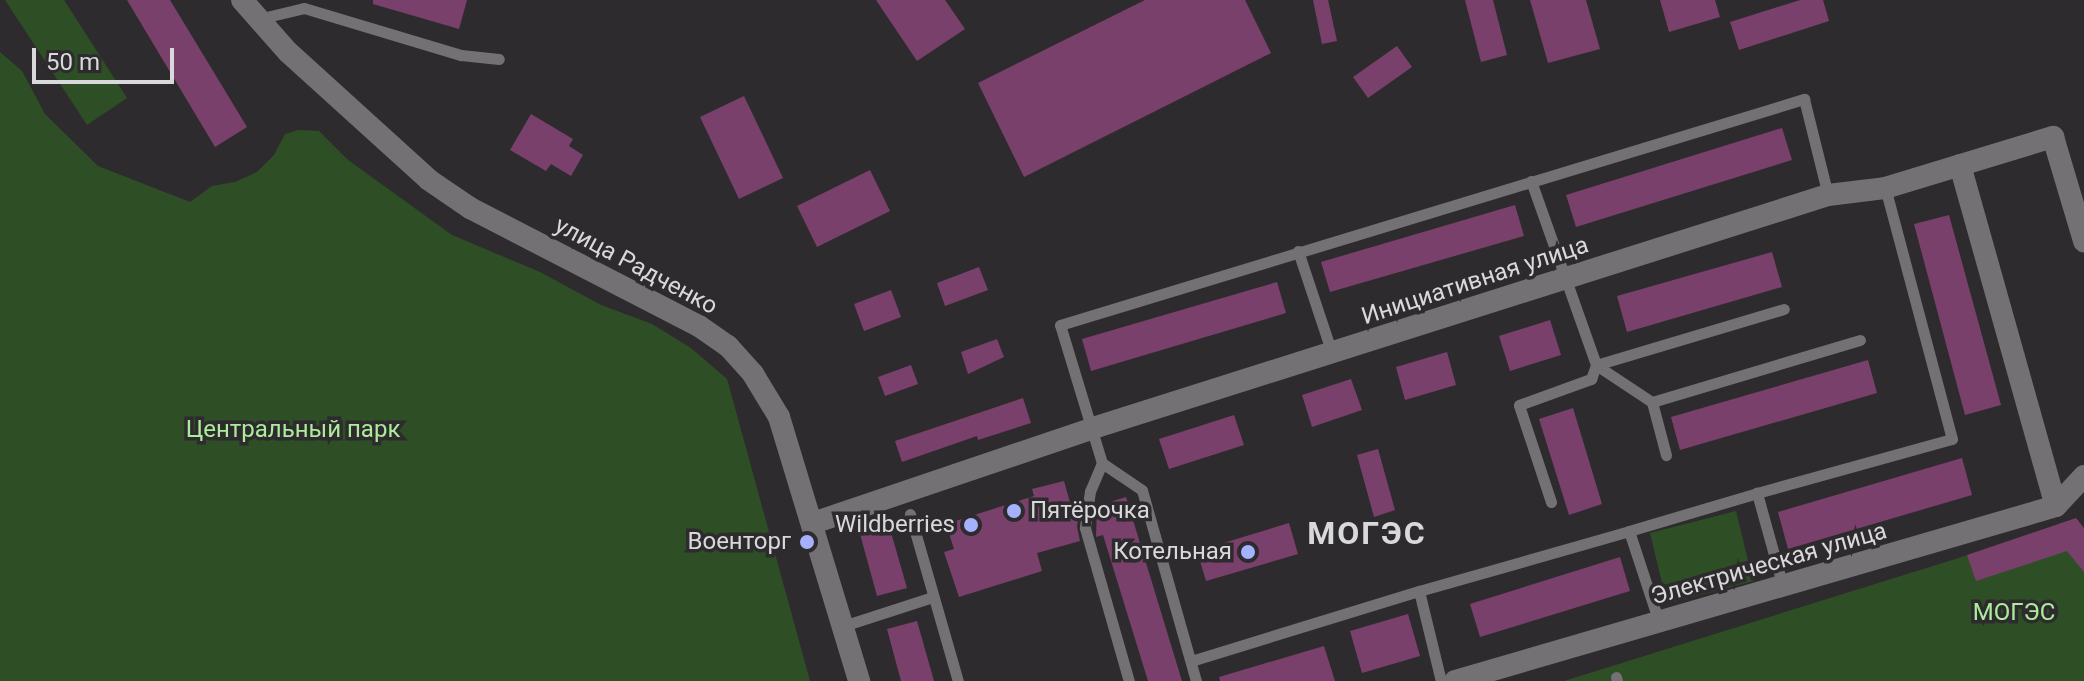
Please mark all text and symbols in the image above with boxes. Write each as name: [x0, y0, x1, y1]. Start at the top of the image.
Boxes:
scale bar: [36, 32, 178, 82]
text: 50 m: [46, 48, 100, 76]
street label: улица Радченко: [550, 211, 722, 321]
street label: Инициативная улица: [1358, 231, 1592, 331]
park label: Центральный парк: [186, 416, 400, 444]
place label: Пятёрочка: [1030, 497, 1150, 525]
marker: Пятёрочка: [1005, 502, 1023, 520]
place label: Wildberries: [835, 511, 955, 539]
district label: МОГЭС: [1307, 514, 1427, 552]
marker: Wildberries: [962, 516, 980, 534]
street label: Электрическая улица: [1648, 517, 1890, 611]
place label: Военторг: [688, 528, 791, 556]
marker: Военторг: [798, 533, 816, 551]
place label: Котельная: [1113, 538, 1232, 566]
marker: Котельная: [1239, 543, 1257, 561]
park label: МОГЭС: [1973, 599, 2055, 627]

